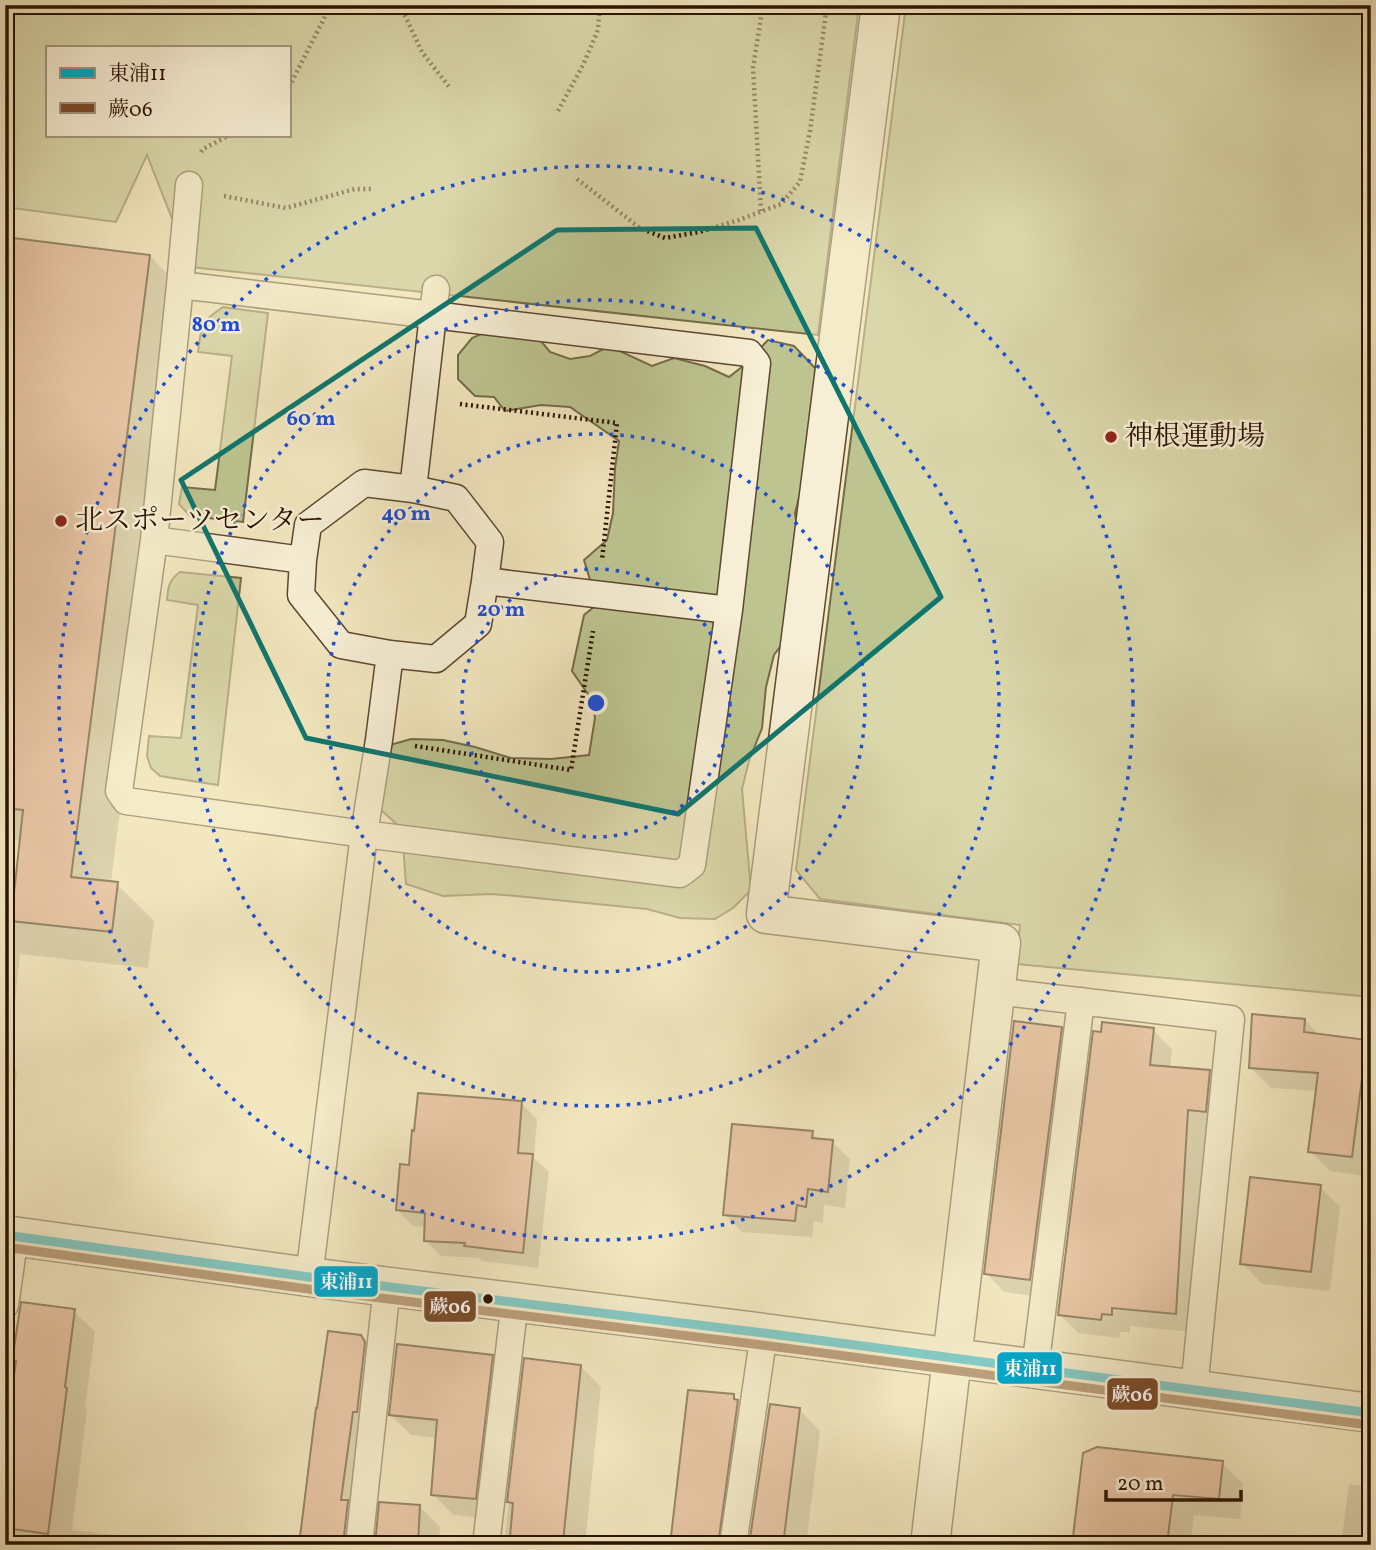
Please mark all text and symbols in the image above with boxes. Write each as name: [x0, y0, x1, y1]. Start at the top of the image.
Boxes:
legend: [46, 46, 290, 136]
text: 東浦11: [108, 60, 166, 89]
text: 蕨06: [108, 96, 153, 125]
text: 80 m: [192, 311, 240, 340]
text: 60 m: [287, 405, 335, 434]
place label: 神根運動場: [1125, 418, 1265, 457]
marker: 神根運動場: [1103, 429, 1119, 445]
text: 40 m: [381, 500, 431, 529]
place label: 北スポーツセンター: [75, 502, 325, 541]
marker: 北スポーツセンター: [53, 513, 69, 529]
text: 20 m: [477, 596, 525, 625]
centre of rings: [584, 691, 608, 715]
line badge: 東浦11: [313, 1265, 379, 1298]
text: 東浦11: [319, 1270, 373, 1296]
line badge: 蕨06: [423, 1290, 477, 1323]
unlabelled marker: [481, 1292, 495, 1306]
text: 蕨06: [429, 1295, 471, 1321]
line badge: 東浦11: [996, 1351, 1063, 1385]
text: 東浦11: [1003, 1357, 1057, 1383]
line badge: 蕨06: [1106, 1377, 1159, 1411]
text: 蕨06: [1111, 1383, 1153, 1409]
scale bar: [1106, 1459, 1241, 1503]
text: 20 m: [1117, 1470, 1163, 1499]

